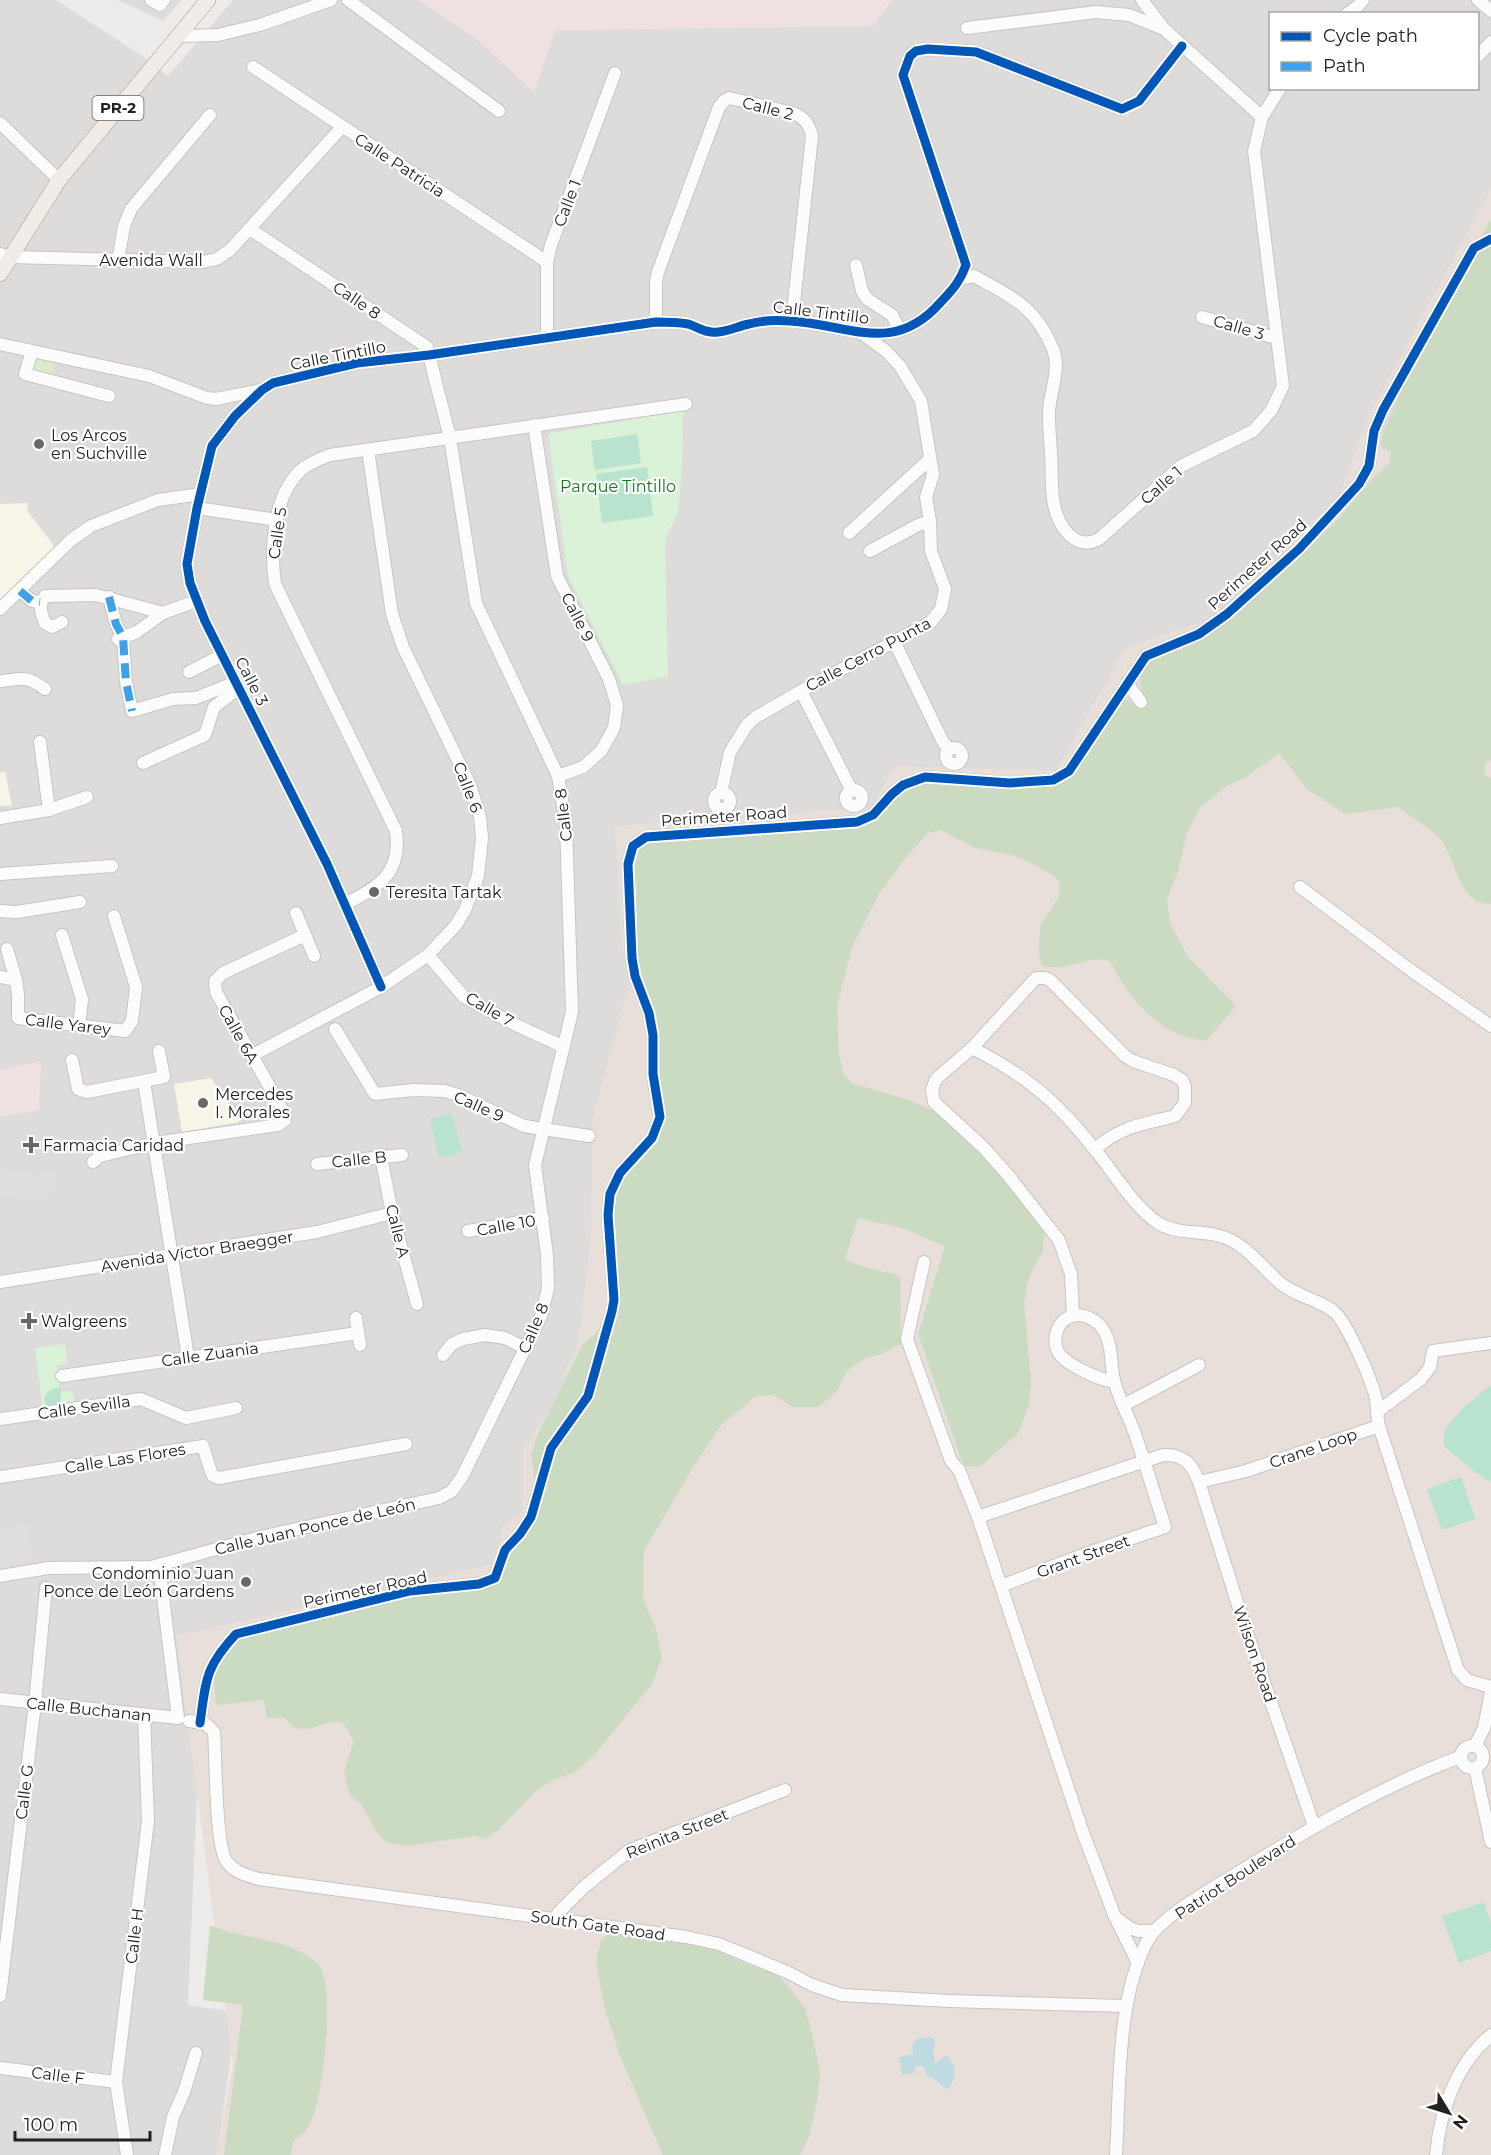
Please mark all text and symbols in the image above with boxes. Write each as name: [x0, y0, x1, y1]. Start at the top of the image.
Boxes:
legend: [1269, 12, 1479, 90]
text: Cycle path: [1323, 25, 1418, 47]
text: Path: [1323, 55, 1366, 77]
street label: Calle 2: [740, 93, 796, 124]
road number: PR-2: [92, 96, 144, 120]
street label: Calle Patricia: [351, 129, 448, 202]
street label: Calle 1: [550, 177, 585, 229]
street label: Avenida Wall: [99, 251, 203, 270]
street label: Calle 8: [329, 278, 384, 323]
street label: Calle Tintillo: [772, 297, 870, 328]
street label: Calle 3: [1211, 311, 1267, 344]
street label: Calle Tintillo: [289, 337, 387, 374]
place label: Los Arcos en Suchville: [51, 426, 147, 463]
marker: Los Arcos en Suchville: [32, 437, 46, 451]
street label: Calle 1: [1137, 462, 1186, 509]
park label: Parque Tintillo: [560, 477, 676, 496]
street label: Calle 5: [264, 506, 291, 560]
street label: Perimeter Road: [1204, 515, 1311, 614]
street label: Calle 9: [557, 589, 598, 645]
street label: Calle Cerro Punta: [802, 613, 934, 695]
street label: Calle 3: [231, 654, 272, 709]
street label: Calle 6: [449, 759, 486, 815]
street label: Calle 8: [551, 787, 576, 843]
street label: Perimeter Road: [660, 803, 788, 830]
place label: Teresita Tartak: [386, 883, 502, 902]
marker: Teresita Tartak: [367, 885, 381, 899]
street label: Calle 7: [462, 988, 517, 1031]
street label: Calle 6A: [215, 1001, 263, 1067]
street label: Calle Yarey: [24, 1010, 112, 1039]
place label: Mercedes I. Morales: [215, 1085, 293, 1122]
street label: Calle 9: [451, 1087, 507, 1126]
marker: Mercedes I. Morales: [196, 1096, 210, 1110]
place label: Farmacia Caridad: [43, 1136, 184, 1155]
marker: Farmacia Caridad: [24, 1138, 38, 1152]
street label: Calle B: [331, 1147, 387, 1172]
street label: Calle A: [382, 1202, 413, 1260]
street label: Calle 10: [475, 1211, 537, 1240]
street label: Avenida Víctor Braegger: [99, 1227, 295, 1276]
street label: Calle 8: [514, 1300, 553, 1356]
place label: Walgreens: [41, 1312, 127, 1331]
marker: Walgreens: [22, 1314, 36, 1328]
street label: Calle Zuania: [160, 1338, 260, 1371]
street label: Calle Sevilla: [36, 1392, 132, 1423]
street label: Crane Loop: [1267, 1425, 1360, 1472]
street label: Calle Las Flores: [63, 1440, 187, 1477]
street label: Calle Juan Ponce de León: [213, 1494, 417, 1559]
street label: Grant Street: [1034, 1531, 1133, 1582]
place label: Condominio Juan Ponce de León Gardens: [43, 1564, 234, 1601]
street label: Perimeter Road: [301, 1567, 429, 1612]
marker: Condominio Juan Ponce de León Gardens: [239, 1575, 253, 1589]
street label: Wilson Road: [1229, 1603, 1280, 1705]
street label: Calle Buchanan: [25, 1693, 153, 1726]
street label: Calle G: [12, 1763, 37, 1821]
street label: Reinita Street: [623, 1804, 732, 1863]
street label: Patriot Boulevard: [1171, 1831, 1299, 1924]
street label: Calle H: [122, 1907, 147, 1965]
street label: South Gate Road: [529, 1907, 667, 1944]
street label: Calle F: [30, 2063, 86, 2088]
north arrow: [1419, 2083, 1479, 2143]
scale bar: [15, 2104, 150, 2142]
text: N: [1449, 2111, 1472, 2133]
text: 100 m: [24, 2114, 78, 2136]

